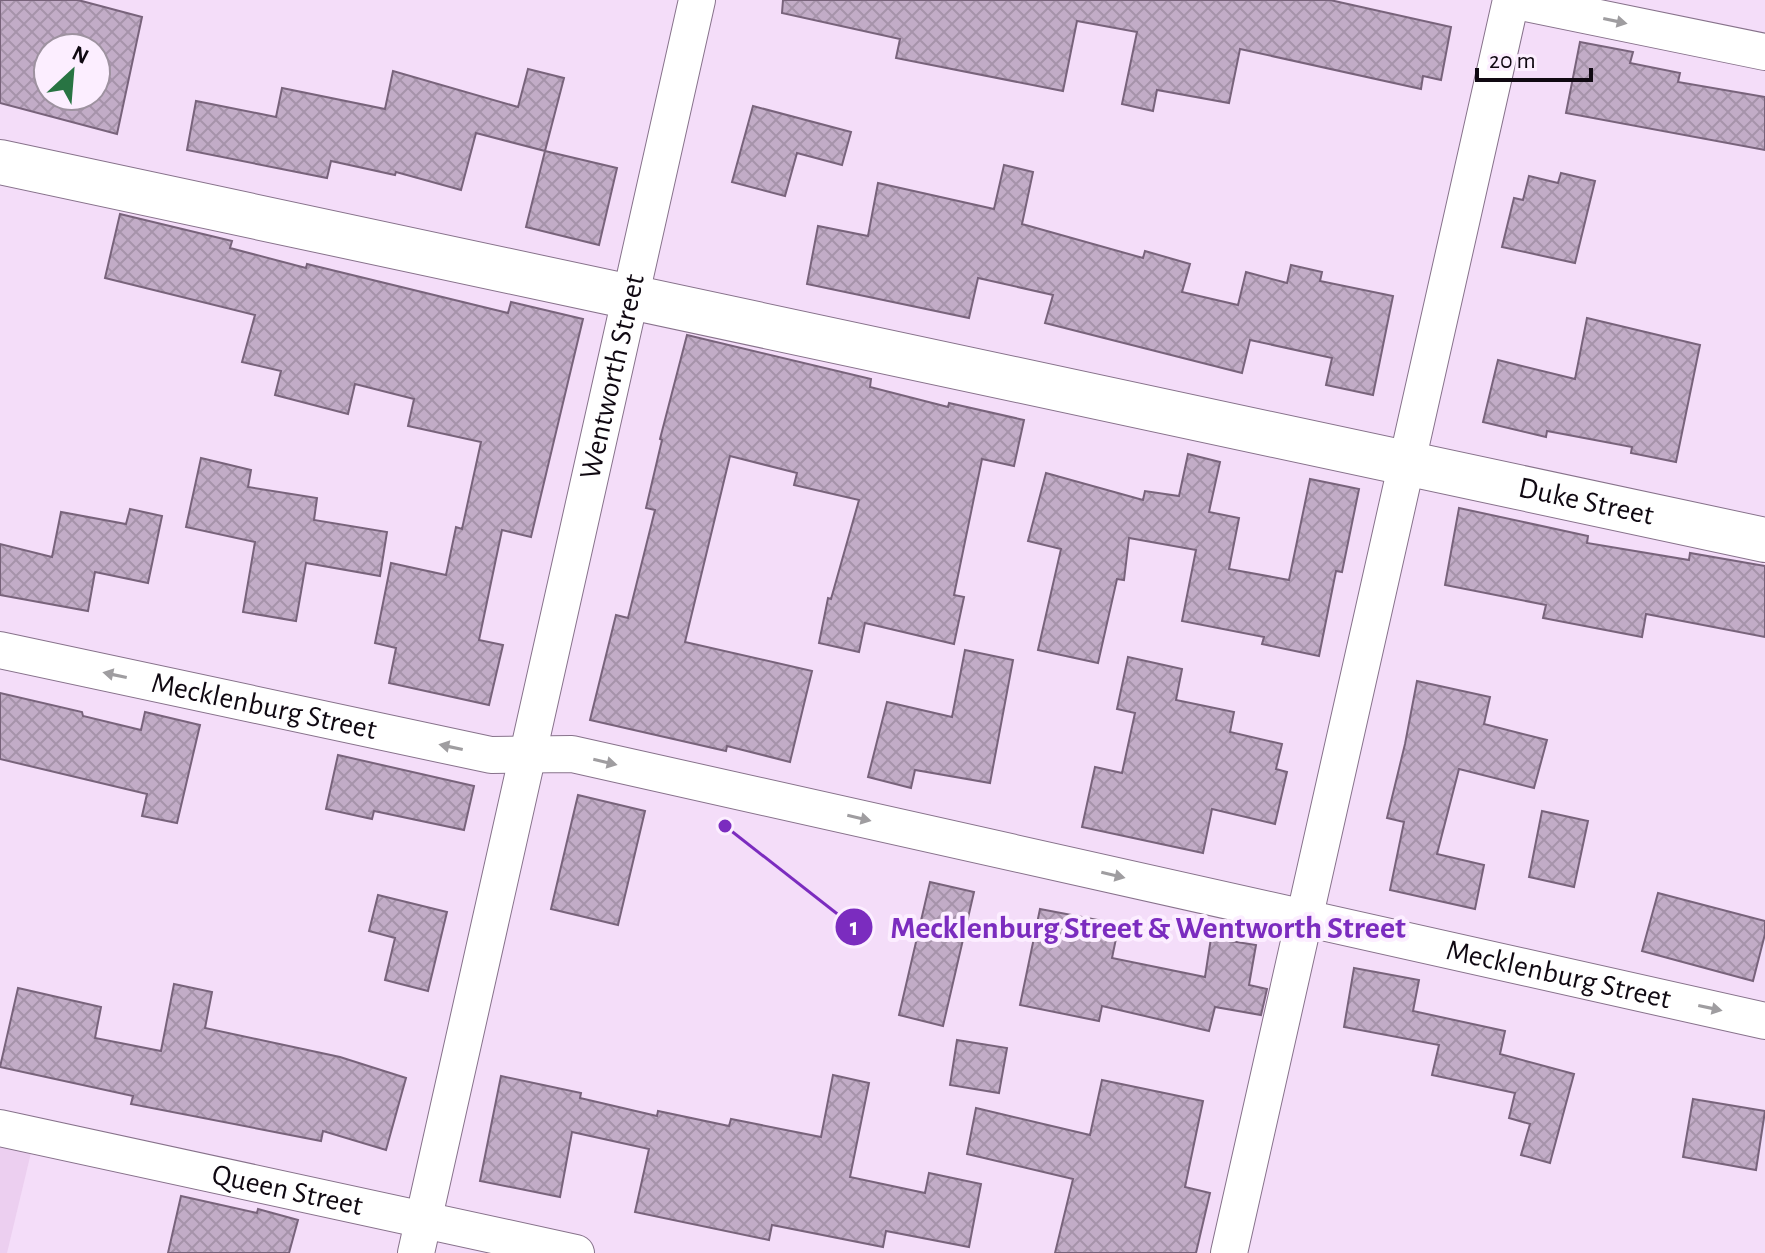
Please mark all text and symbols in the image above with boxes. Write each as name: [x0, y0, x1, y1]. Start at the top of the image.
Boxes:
one-way arrow: [1603, 15, 1628, 28]
north arrow: [32, 32, 112, 112]
scale bar: [1477, 32, 1591, 82]
text: N: [69, 42, 92, 68]
text: 20 m: [1489, 49, 1536, 73]
street label: Wentworth Street: [575, 271, 650, 482]
street label: Duke Street: [1516, 473, 1657, 531]
one-way arrow: [102, 668, 127, 681]
street label: Mecklenburg Street: [149, 668, 380, 745]
one-way arrow: [438, 740, 463, 753]
one-way arrow: [593, 756, 618, 769]
one-way arrow: [847, 812, 872, 825]
one-way arrow: [1100, 869, 1125, 882]
callout: Mecklenburg Street & Wentworth Street: [834, 899, 1422, 955]
text: Mecklenburg Street & Wentworth Street: [890, 912, 1406, 944]
text: 1: [850, 916, 858, 940]
street label: Mecklenburg Street: [1443, 935, 1674, 1015]
one-way arrow: [1697, 1002, 1722, 1015]
street label: Queen Street: [209, 1159, 366, 1221]

